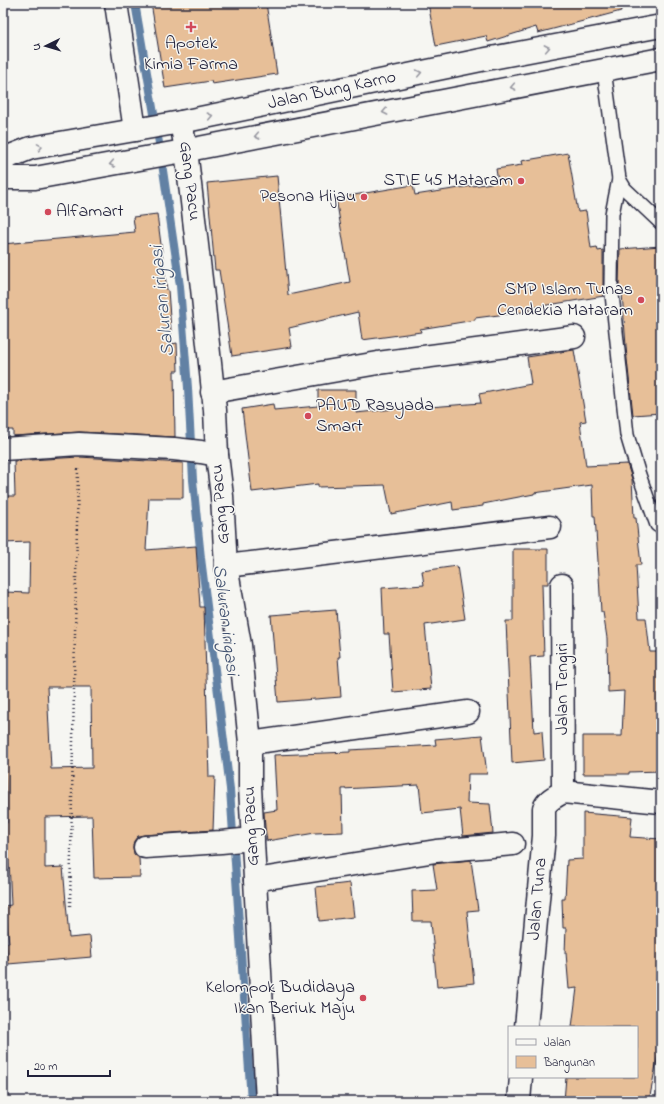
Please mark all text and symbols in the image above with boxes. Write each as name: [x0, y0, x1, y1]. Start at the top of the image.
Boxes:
marker: Apotek Kimia Farma: [186, 22, 196, 32]
north arrow: [26, 26, 66, 66]
place label: Apotek Kimia Farma: [144, 31, 238, 78]
text: U: [29, 43, 45, 51]
one-way arrow: [544, 44, 550, 53]
street label: Jalan Bung Karno: [265, 65, 399, 118]
one-way arrow: [416, 69, 422, 78]
one-way arrow: [509, 83, 516, 91]
one-way arrow: [382, 107, 388, 116]
one-way arrow: [206, 113, 213, 121]
one-way arrow: [254, 132, 260, 140]
street label: Gang Pacu: [170, 140, 207, 222]
one-way arrow: [37, 143, 43, 151]
one-way arrow: [108, 159, 115, 167]
place label: STIE 45 Mataram: [384, 168, 513, 194]
marker: STIE 45 Mataram: [516, 176, 526, 186]
place label: Pesona Hijau: [260, 184, 356, 210]
marker: Pesona Hijau: [359, 192, 369, 202]
place label: Alfamart: [56, 199, 124, 225]
marker: Alfamart: [43, 207, 53, 217]
water label: Saluran irigasi: [144, 243, 183, 358]
place label: SMP Islam Tunas Cendekia Mataram: [497, 277, 633, 324]
marker: SMP Islam Tunas Cendekia Mataram: [636, 295, 646, 305]
place label: PAUD Rasyada Smart: [316, 393, 434, 440]
marker: PAUD Rasyada Smart: [303, 411, 313, 421]
street label: Gang Pacu: [205, 463, 238, 545]
water label: Saluran irigasi: [204, 563, 245, 679]
street label: Jalan Tengiri: [550, 643, 577, 735]
street label: Gang Pacu: [237, 785, 268, 867]
street label: Jalan Tuna: [521, 857, 555, 941]
place label: Kelompok Budidaya Ikan Beriuk Maju: [206, 975, 355, 1022]
marker: Kelompok Budidaya Ikan Beriuk Maju: [358, 993, 368, 1003]
legend: [508, 1026, 638, 1078]
text: Jalan: [544, 1034, 571, 1052]
scale bar: [28, 1052, 110, 1078]
text: Bangunan: [543, 1054, 595, 1073]
text: 20 m: [34, 1058, 57, 1076]

